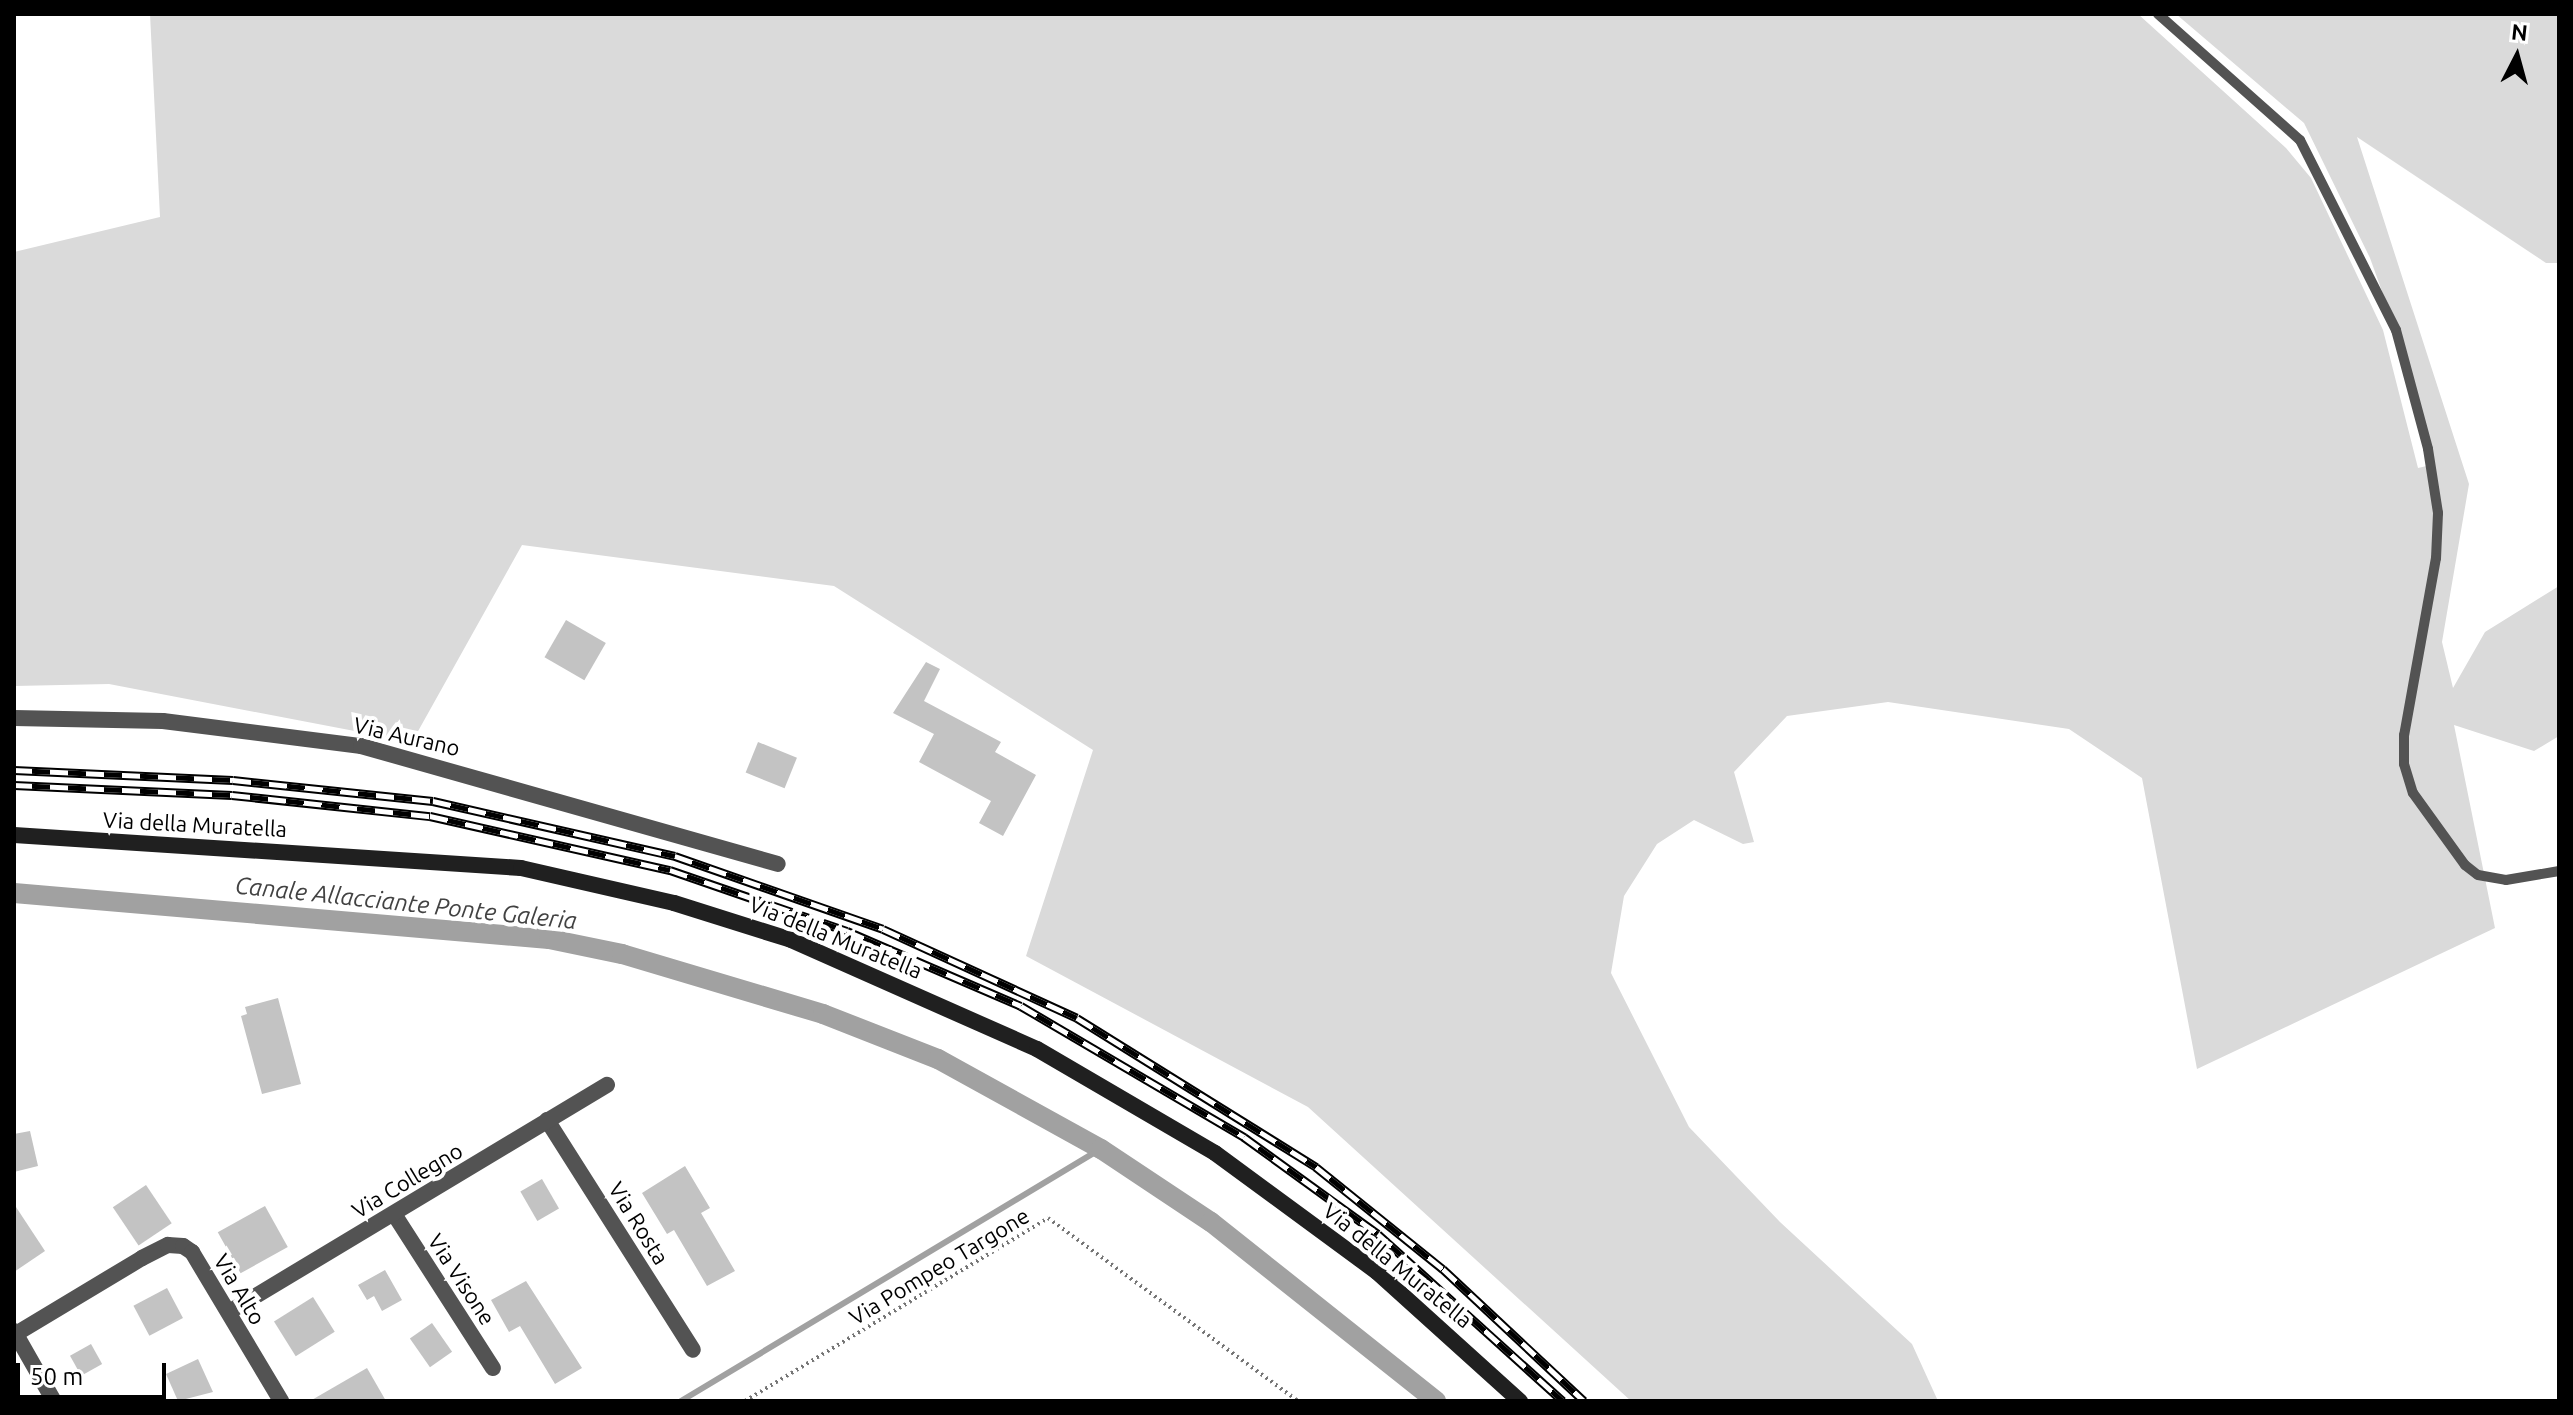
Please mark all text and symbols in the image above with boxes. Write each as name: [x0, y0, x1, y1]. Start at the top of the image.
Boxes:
north arrow: [2477, 16, 2557, 96]
text: N: [2510, 18, 2529, 45]
street label: Via Aurano: [351, 711, 463, 761]
street label: Via della Muratella: [102, 806, 288, 842]
water label: Canale Allacciante Ponte Galeria: [234, 871, 578, 935]
street label: Via della Muratella: [746, 890, 926, 984]
street label: Via Collegno: [347, 1137, 467, 1223]
street label: Via Rosta: [603, 1177, 675, 1269]
street label: Via della Muratella: [1318, 1197, 1478, 1333]
street label: Via Pompeo Targone: [844, 1202, 1034, 1330]
street label: Via Visone: [423, 1228, 501, 1330]
street label: Via Alto: [209, 1249, 271, 1329]
scale bar: [20, 1347, 170, 1397]
text: 50 m: [30, 1363, 83, 1390]

